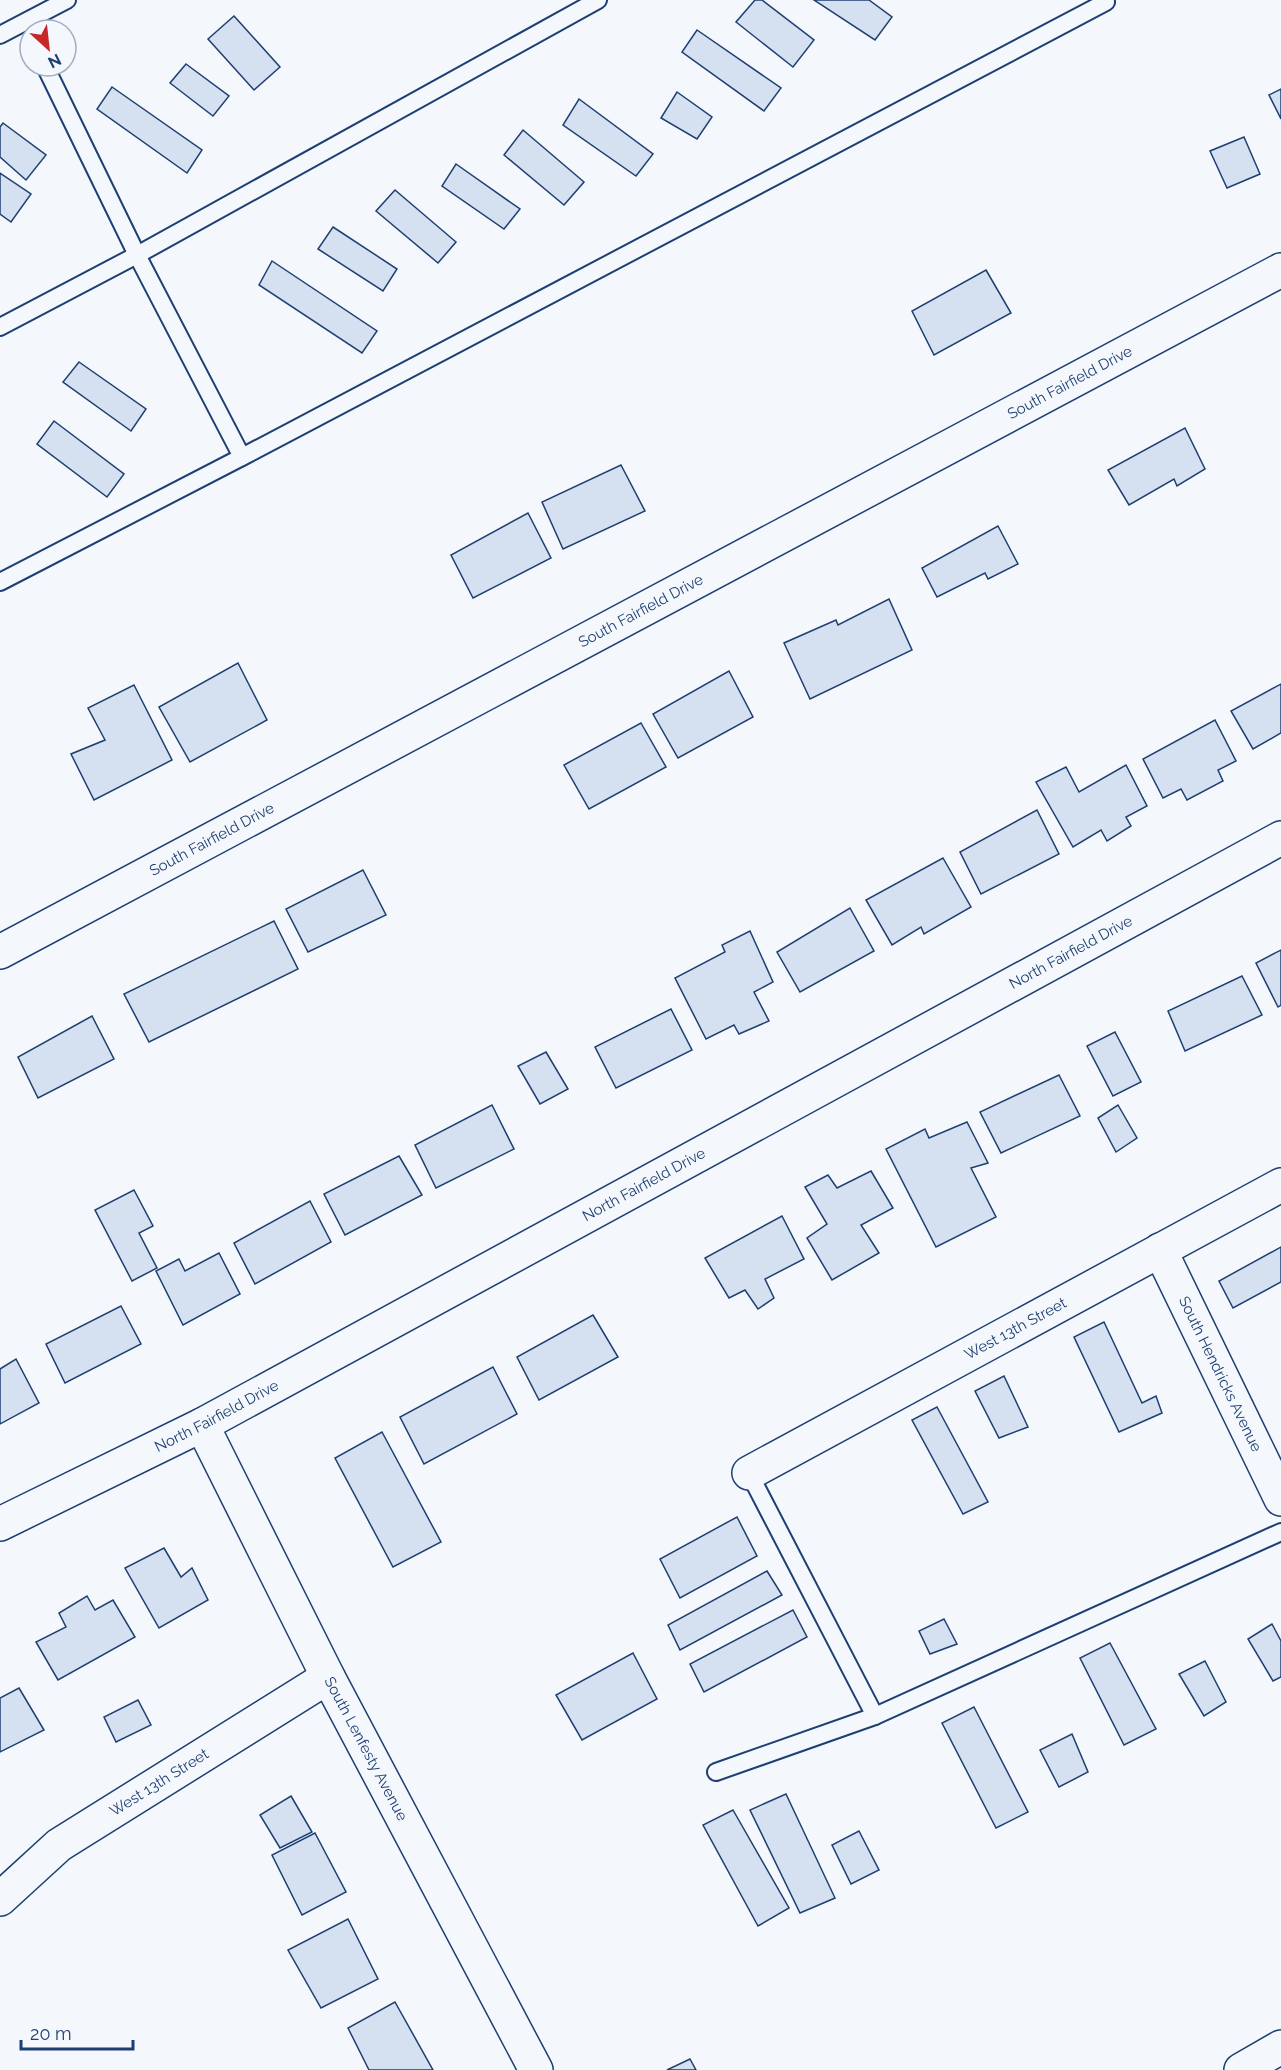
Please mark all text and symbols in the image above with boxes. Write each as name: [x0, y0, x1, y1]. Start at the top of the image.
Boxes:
north arrow: [18, 18, 78, 78]
text: N: [45, 50, 64, 72]
street label: South Fairfield Drive: [1004, 342, 1135, 423]
street label: South Fairfield Drive: [575, 570, 706, 651]
street label: South Fairfield Drive: [146, 799, 277, 880]
street label: North Fairfield Drive: [1006, 912, 1136, 993]
street label: North Fairfield Drive: [579, 1144, 709, 1225]
street label: West 13th Street: [961, 1294, 1070, 1364]
street label: South Hendricks Avenue: [1175, 1294, 1266, 1455]
street label: North Fairfield Drive: [152, 1376, 282, 1456]
street label: South Lenfesty Avenue: [321, 1674, 412, 1824]
street label: West 13th Street: [106, 1745, 212, 1820]
scale bar: [21, 2013, 134, 2051]
text: 20 m: [30, 2023, 72, 2044]

